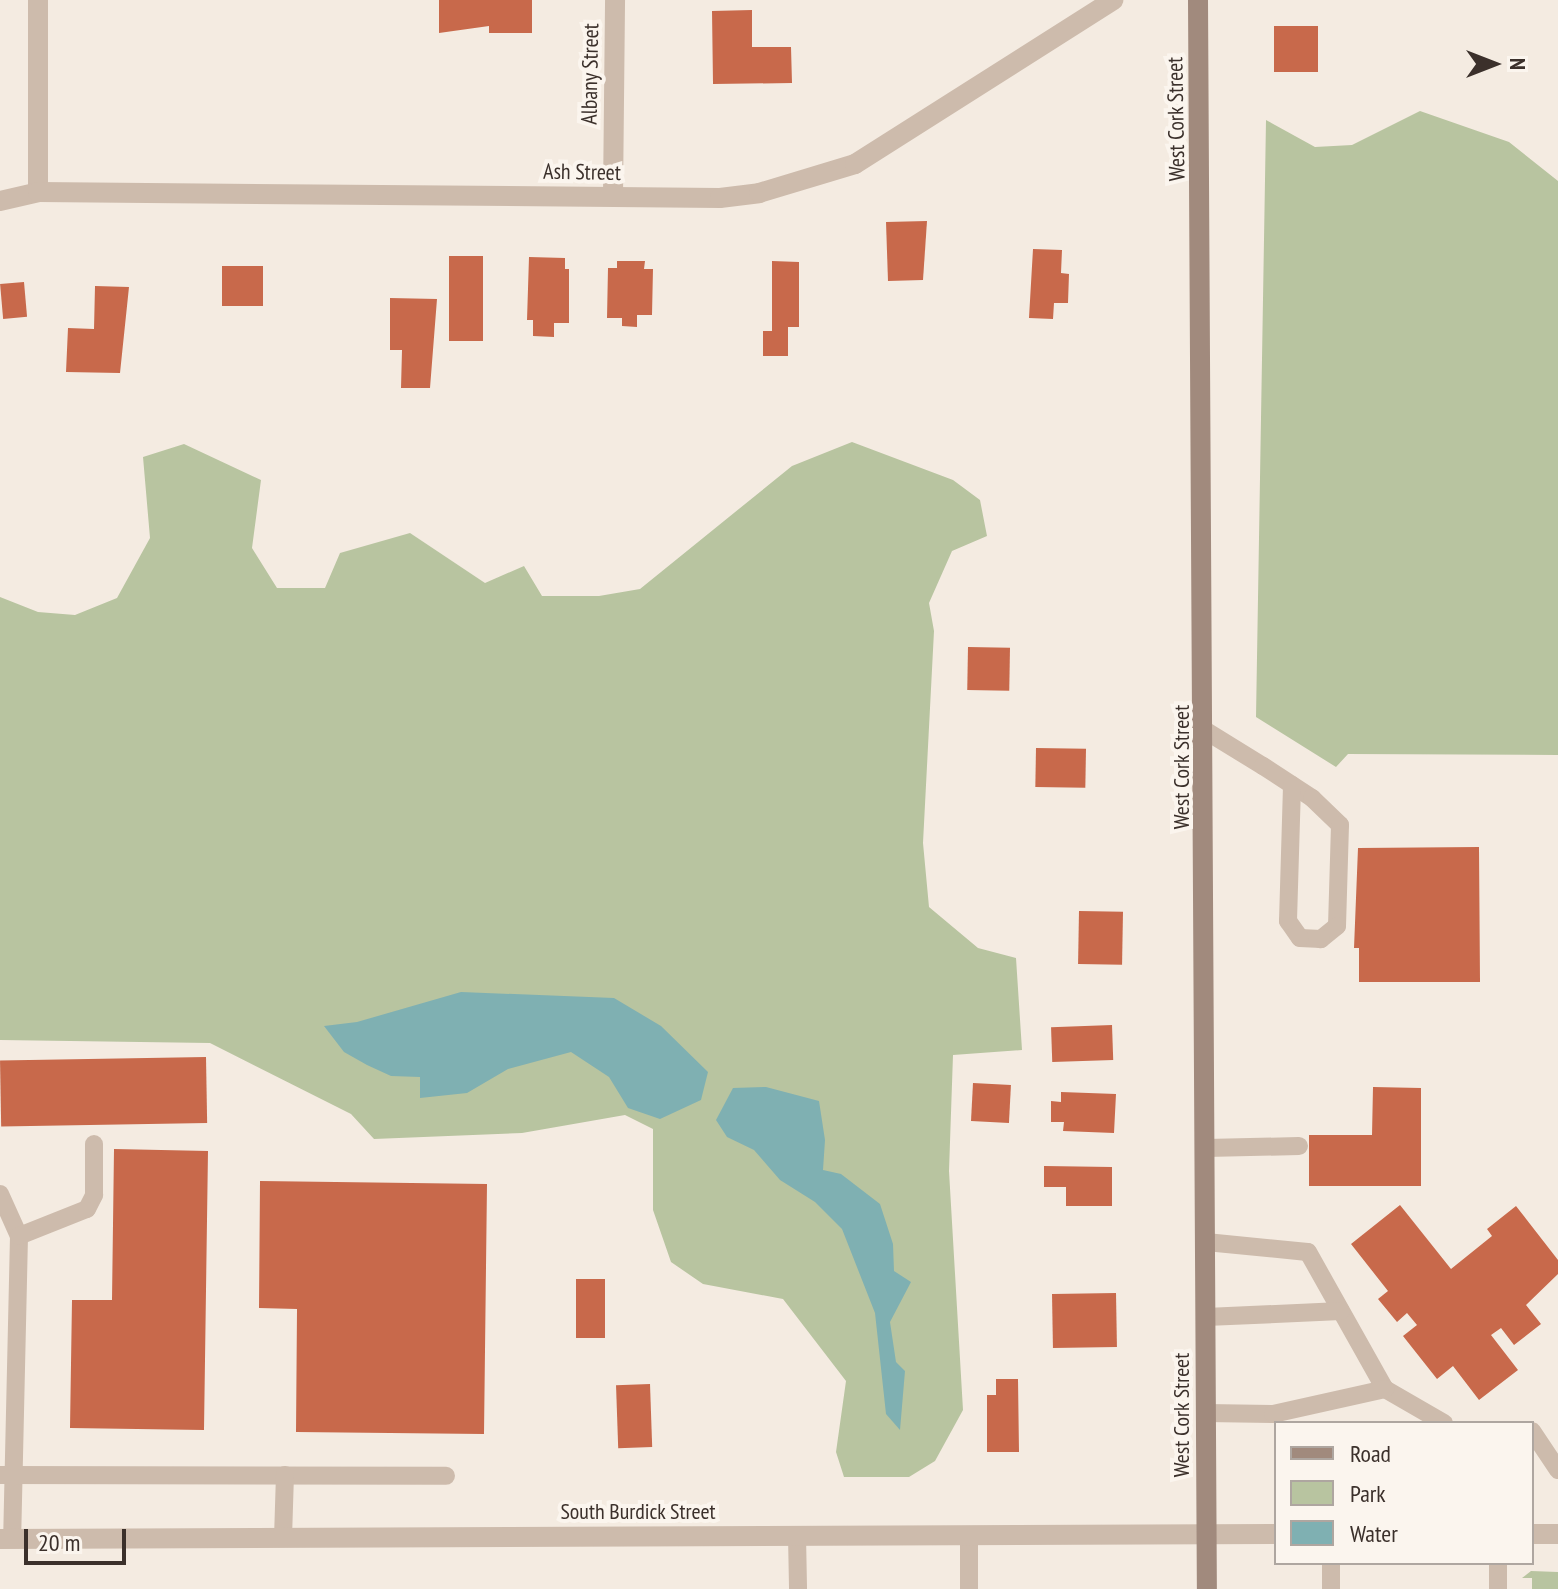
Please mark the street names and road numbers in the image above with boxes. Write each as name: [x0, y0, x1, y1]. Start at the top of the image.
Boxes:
street label: Albany Street: [576, 23, 604, 125]
street label: West Cork Street: [1162, 56, 1190, 182]
street label: Ash Street: [543, 158, 621, 186]
street label: West Cork Street: [1169, 705, 1195, 829]
street label: West Cork Street: [1169, 1353, 1195, 1477]
street label: South Burdick Street: [560, 1499, 716, 1525]

